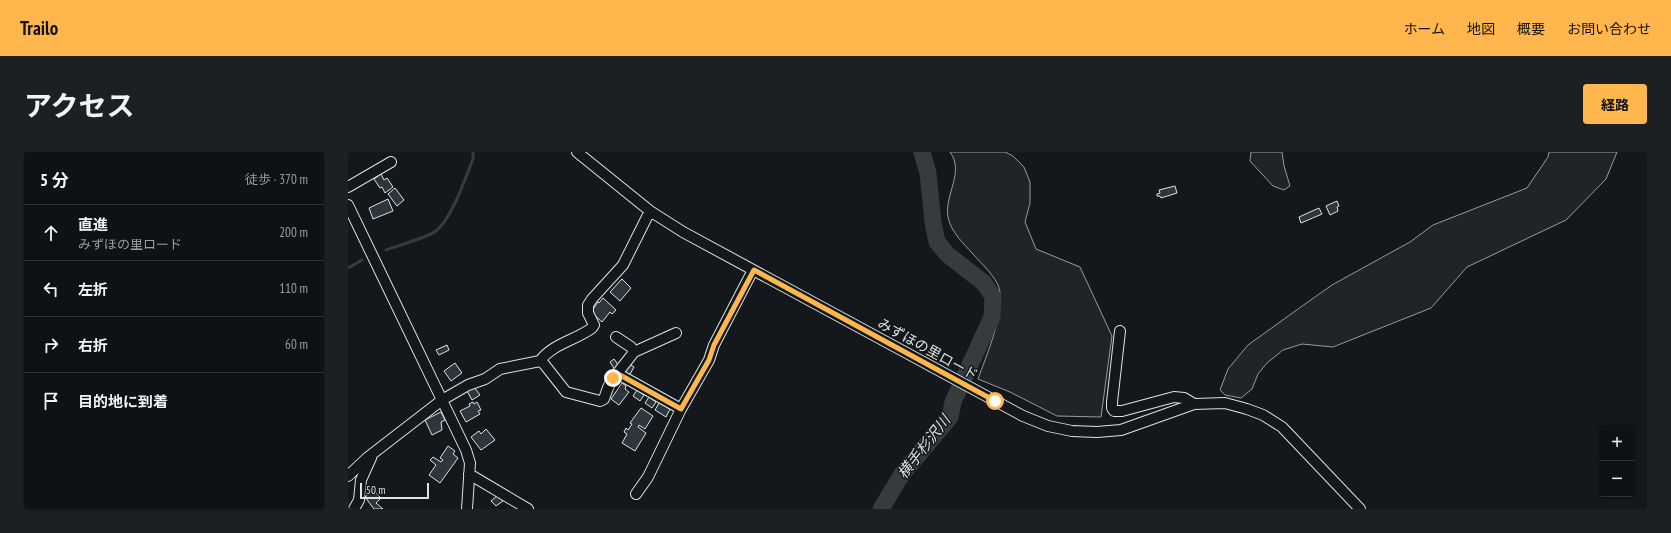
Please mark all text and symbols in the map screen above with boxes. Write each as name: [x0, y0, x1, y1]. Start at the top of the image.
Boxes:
text: Trailo: [20, 16, 58, 40]
text: ホーム: [1403, 20, 1445, 38]
text: 地図: [1467, 20, 1495, 38]
text: 概要: [1517, 20, 1545, 38]
text: お問い合わせ: [1567, 20, 1651, 38]
button: 経路: [1583, 84, 1647, 124]
text: アクセス: [24, 87, 135, 124]
text: 5 分: [40, 169, 69, 191]
text: 徒歩 · 370 m: [245, 171, 308, 188]
text: 直進: [78, 215, 108, 234]
icon: ahead: [40, 222, 62, 244]
text: 200 m: [279, 224, 308, 241]
text: みずほの里ロード: [78, 236, 182, 253]
icon: left: [40, 278, 62, 300]
text: 左折: [78, 280, 108, 299]
text: 110 m: [279, 280, 308, 297]
street label: みずほの里ロード: [875, 314, 981, 384]
icon: right: [40, 334, 62, 356]
text: 右折: [78, 336, 108, 355]
text: 60 m: [285, 336, 308, 353]
route end: [604, 369, 622, 387]
icon: arrive: [40, 390, 62, 412]
text: 目的地に到着: [78, 392, 168, 411]
route start: [986, 392, 1004, 410]
water label: 横手杉沢川: [893, 410, 955, 482]
map controls: [1599, 425, 1635, 497]
button: +: [1599, 425, 1635, 461]
button: −: [1599, 461, 1635, 497]
scale bar: [360, 481, 429, 500]
text: 50 m: [366, 483, 385, 497]

